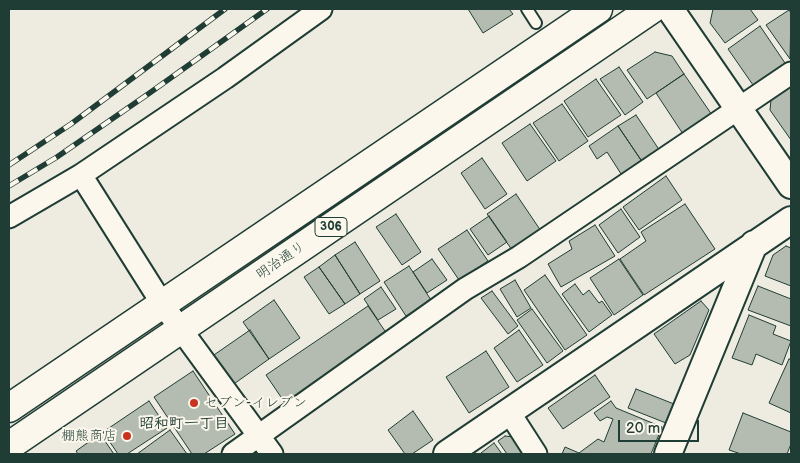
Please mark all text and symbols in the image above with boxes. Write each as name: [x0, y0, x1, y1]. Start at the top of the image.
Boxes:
road number: 306: [315, 218, 347, 236]
street label: 明治通り: [253, 238, 309, 284]
place label: セブン-イレブン: [204, 395, 307, 411]
marker: セブン-イレブン: [188, 397, 200, 409]
scale bar: [620, 410, 701, 442]
district label: 昭和町一丁目: [139, 415, 229, 433]
text: 20 m: [626, 419, 660, 438]
place label: 棚熊商店: [61, 428, 117, 444]
marker: 棚熊商店: [121, 430, 133, 442]

